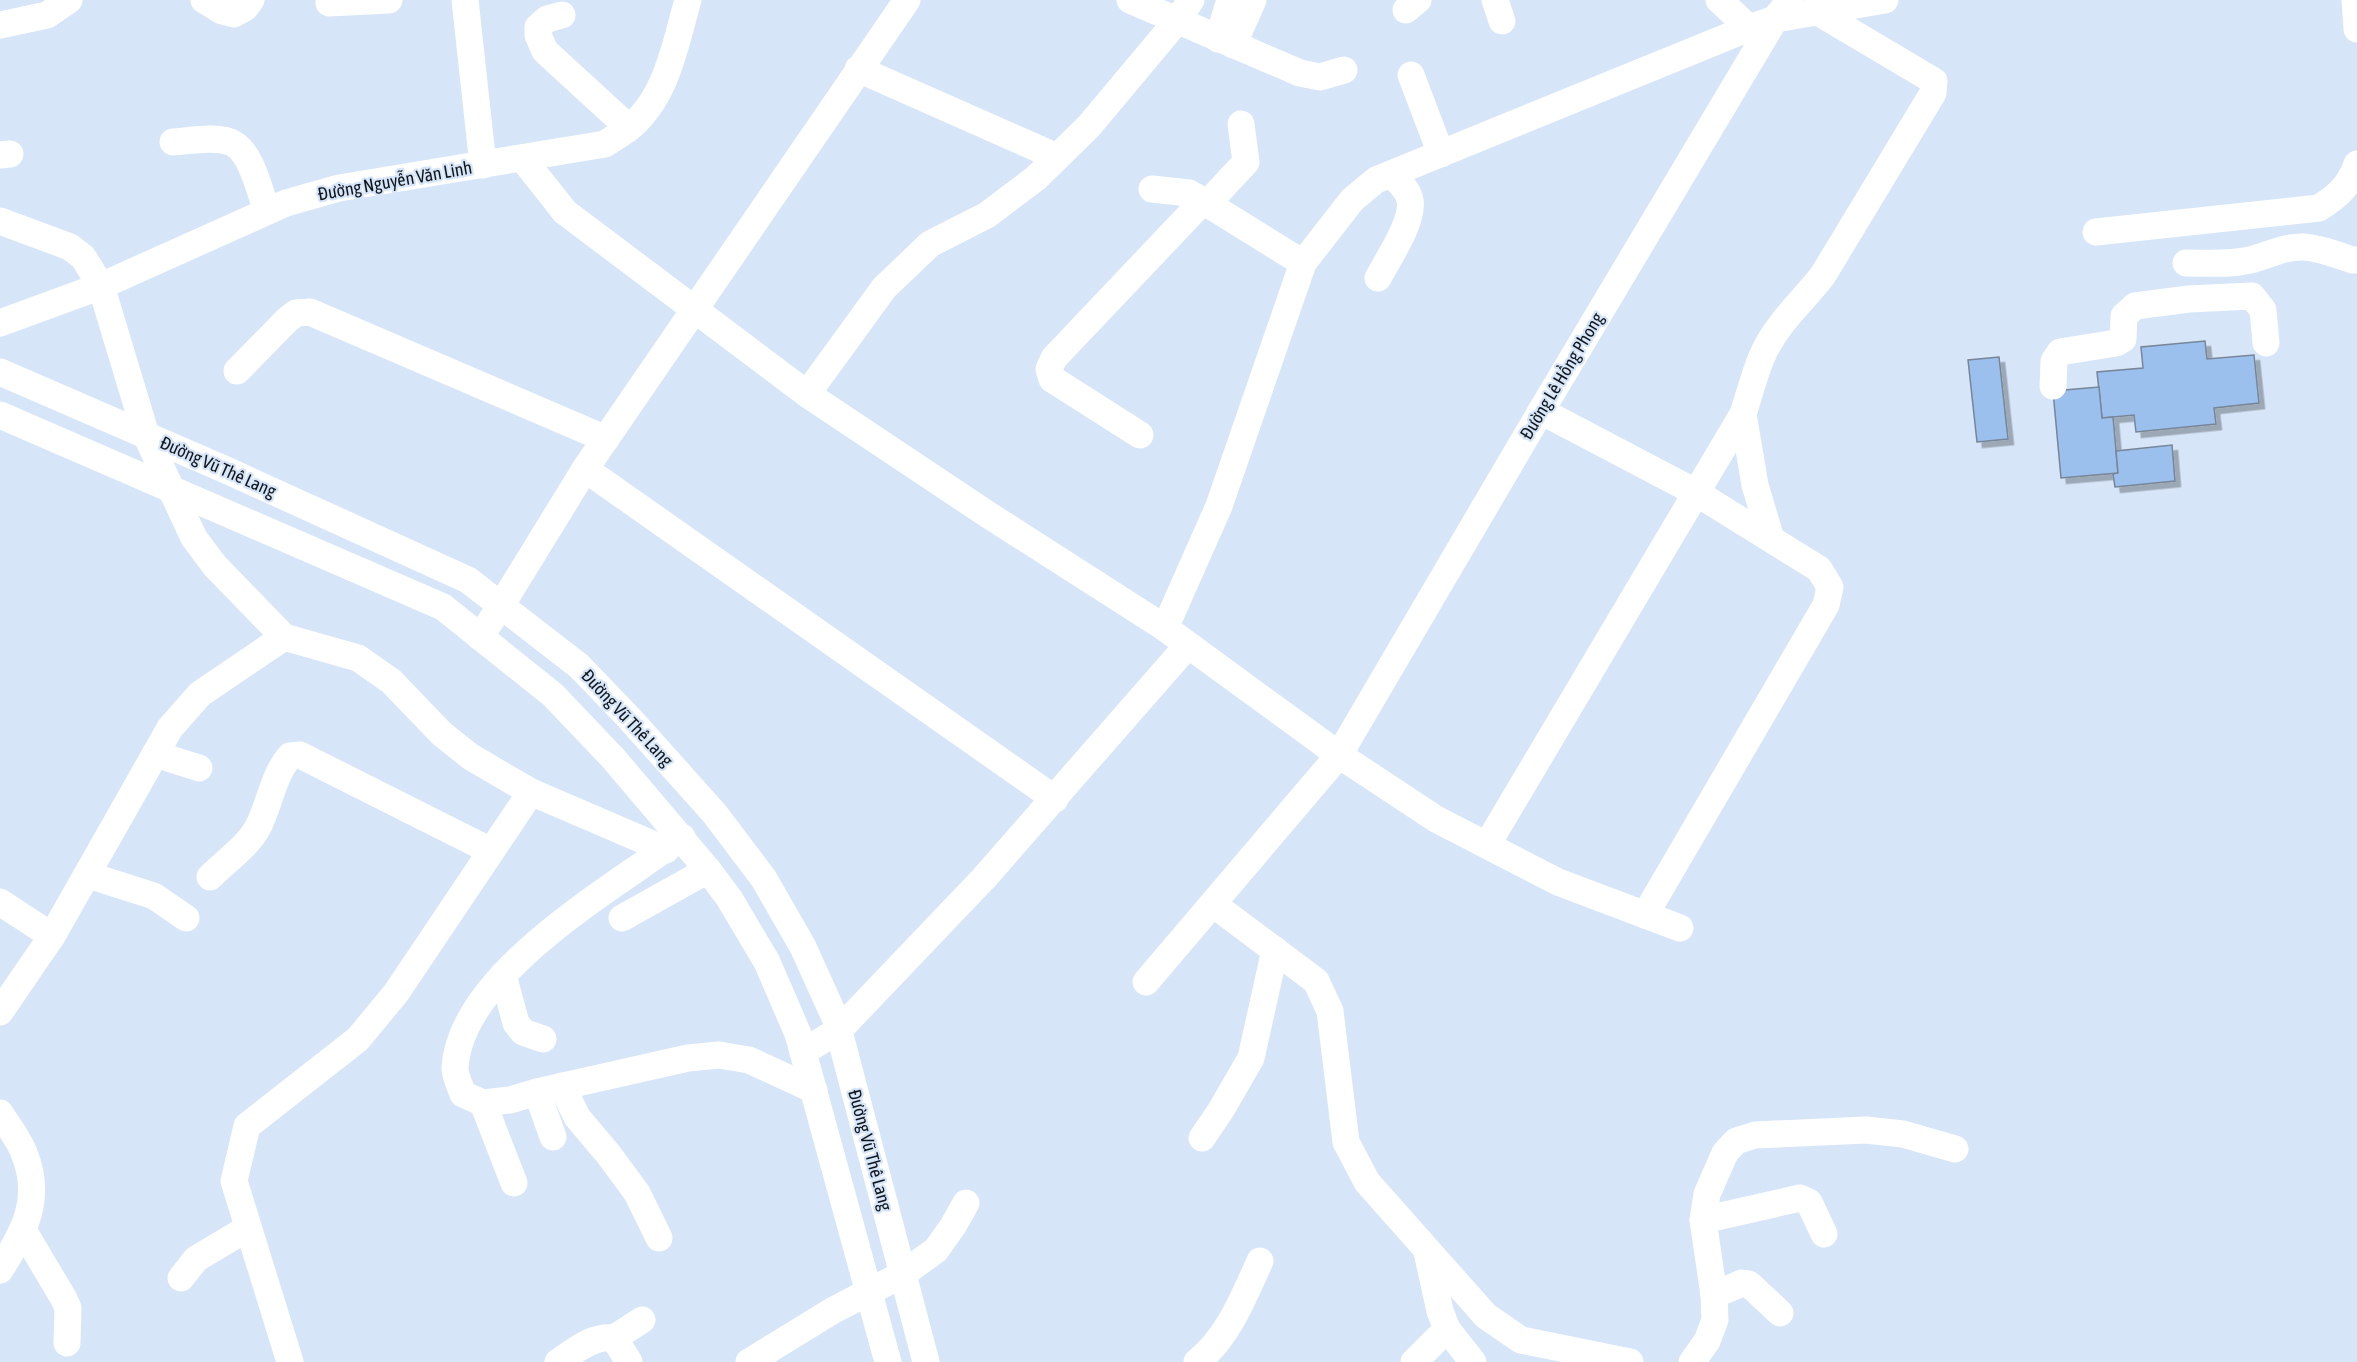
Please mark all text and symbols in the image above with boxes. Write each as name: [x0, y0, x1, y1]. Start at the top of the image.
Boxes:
street label: Đường Nguyễn Văn Linh: [316, 157, 474, 204]
street label: Đường Lê Hồng Phong: [1515, 308, 1608, 443]
street label: Đường Vũ Thê Lang: [157, 432, 280, 502]
street label: Đường Vũ Thê Lang: [577, 665, 678, 771]
street label: Đường Vũ Thê Lang: [844, 1087, 897, 1213]

